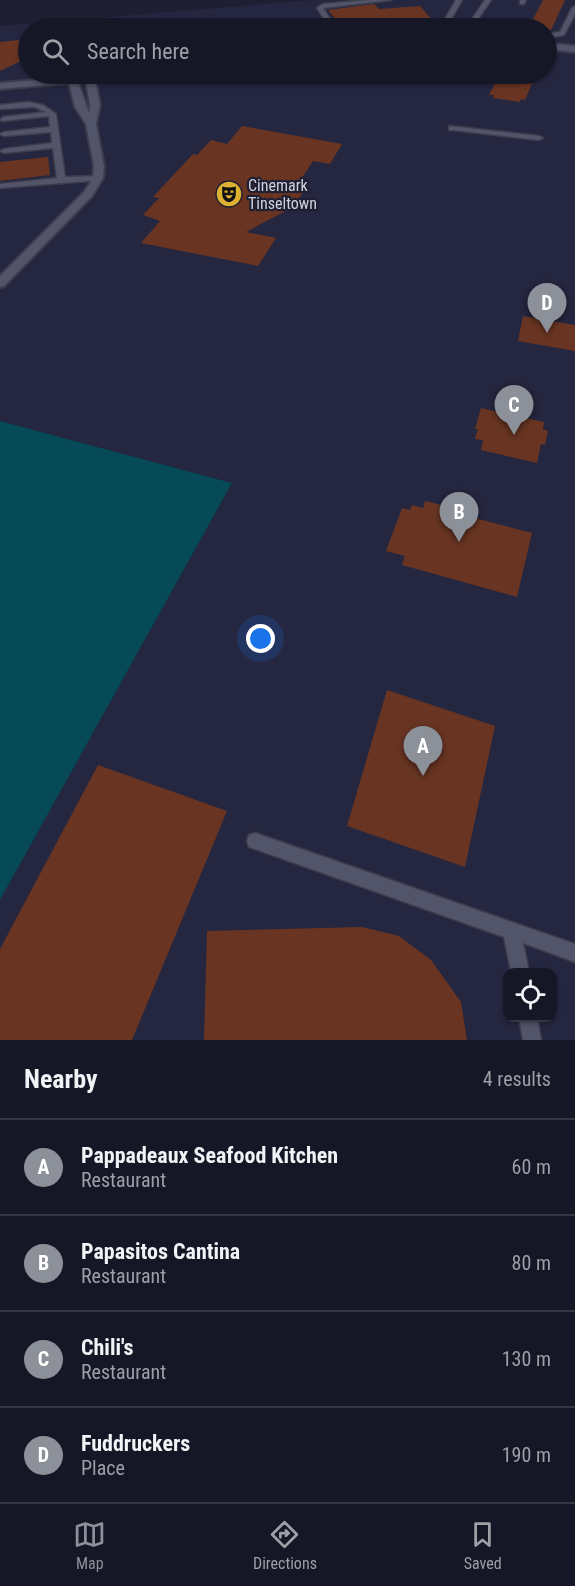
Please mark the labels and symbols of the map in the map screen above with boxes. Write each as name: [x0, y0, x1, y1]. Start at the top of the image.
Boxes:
place label: Cinemark Tinseltown: [248, 176, 317, 213]
theatre icon: Cinemark Tinseltown: [214, 179, 244, 209]
pin: D: [528, 284, 566, 333]
pin: C: [494, 386, 534, 435]
pin: B: [440, 492, 478, 542]
your location: [246, 624, 275, 653]
pin: A: [404, 726, 442, 776]

